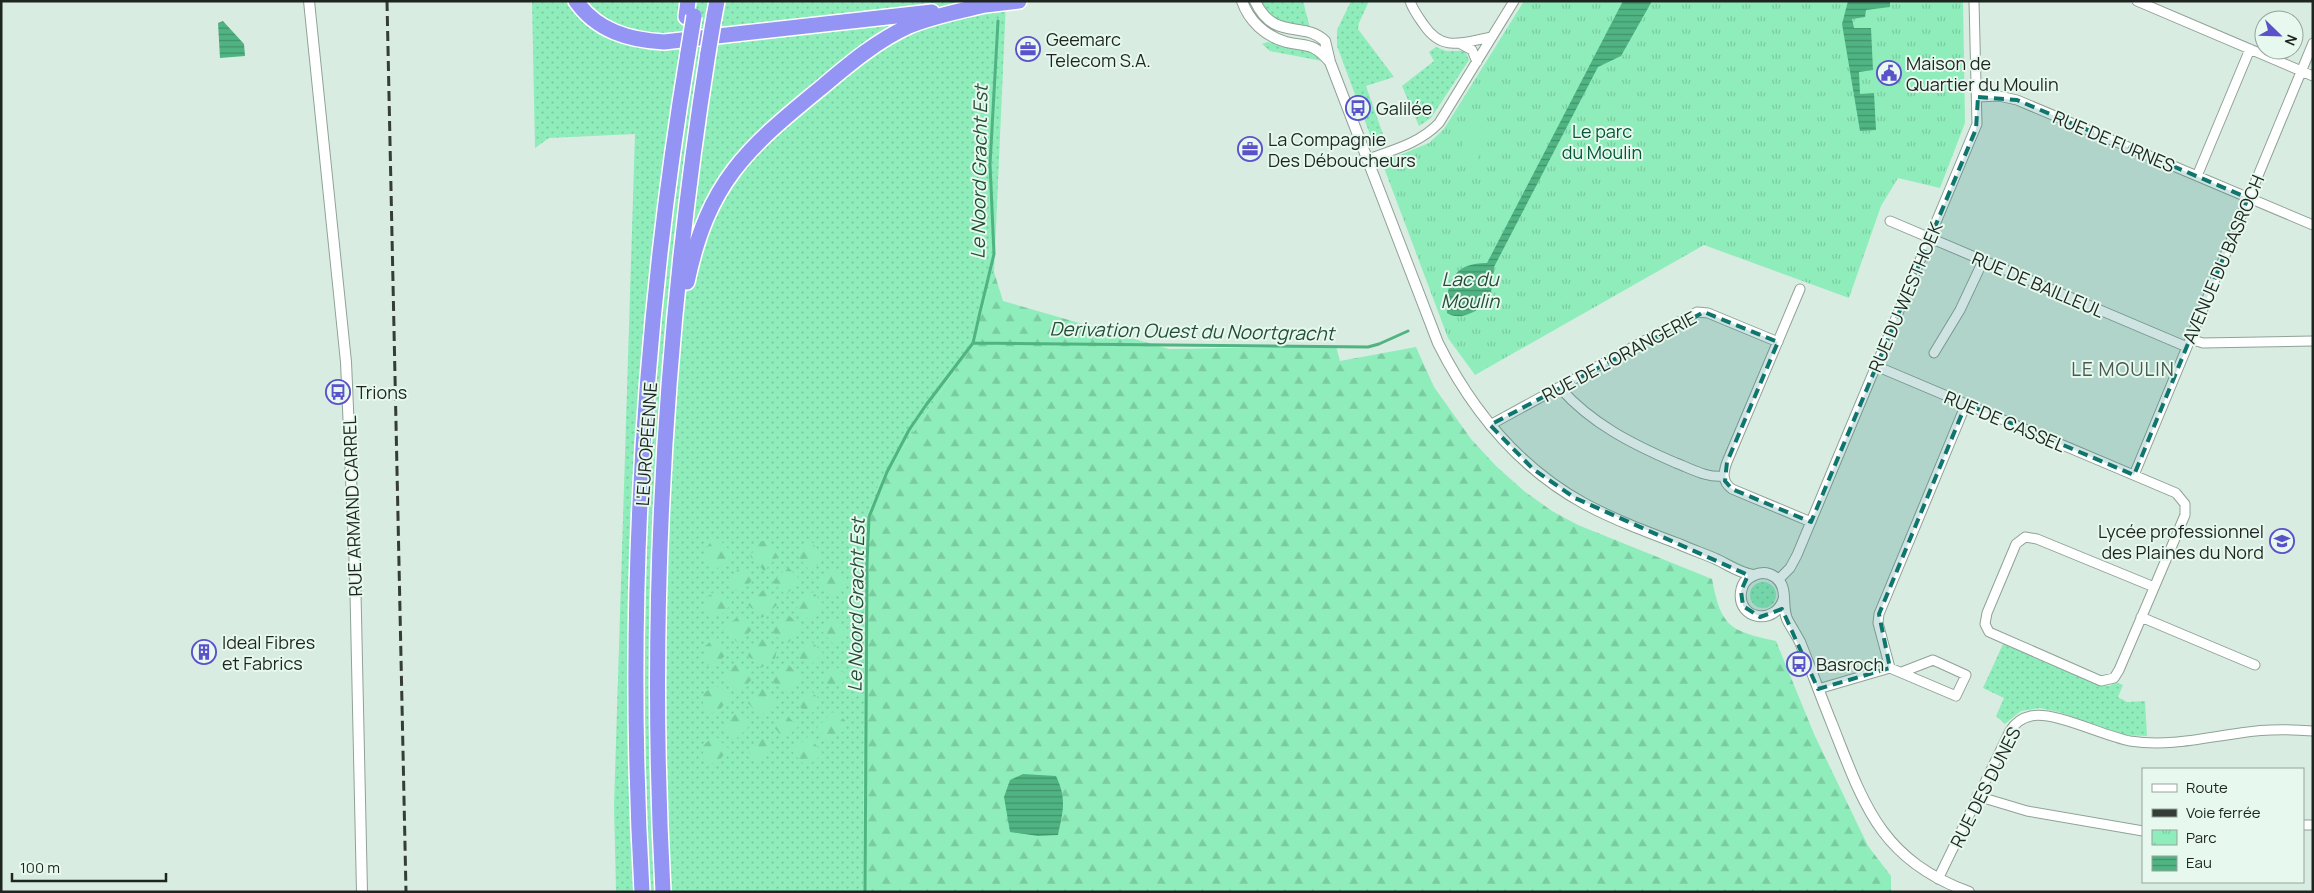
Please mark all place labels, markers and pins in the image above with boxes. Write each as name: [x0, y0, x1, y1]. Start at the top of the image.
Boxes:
place label: Geemarc Telecom S.A.: [1046, 27, 1151, 72]
office icon: Geemarc Telecom S.A.: [1015, 36, 1041, 62]
place label: Maison de Quartier du Moulin: [1906, 51, 2059, 96]
public building icon: Maison de Quartier du Moulin: [1876, 60, 1902, 86]
bus stop icon: Galilée: [1345, 95, 1371, 121]
place label: Galilée: [1376, 96, 1432, 120]
place label: La Compagnie Des Déboucheurs: [1268, 127, 1416, 172]
office icon: La Compagnie Des Déboucheurs: [1237, 136, 1263, 162]
bus stop icon: Trions: [325, 379, 351, 405]
place label: Trions: [356, 380, 407, 404]
place label: Lycée professionnel des Plaines du Nord: [2098, 519, 2264, 564]
school or university icon: Lycée professionnel des Plaines du Nord: [2269, 528, 2295, 554]
place label: Ideal Fibres et Fabrics: [222, 630, 315, 675]
building icon: Ideal Fibres et Fabrics: [191, 639, 217, 665]
bus stop icon: Basroch: [1786, 651, 1812, 677]
place label: Basroch: [1816, 652, 1884, 676]

